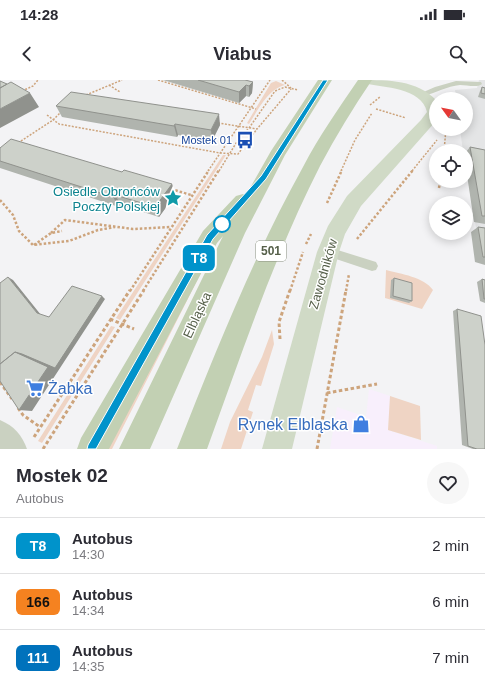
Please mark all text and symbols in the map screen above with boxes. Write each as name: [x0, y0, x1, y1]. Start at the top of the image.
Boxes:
text: 14:28: [20, 6, 58, 23]
icon: back: [16, 43, 38, 65]
icon: search: [447, 43, 469, 65]
text: Viabus: [213, 44, 272, 64]
north arrow: [429, 92, 473, 136]
map controls: [429, 92, 473, 240]
bus stop icon: Mostek 01: [235, 130, 255, 150]
place label: Mostek 01: [181, 134, 232, 146]
button: locate: [429, 144, 473, 188]
place label: Osiedle Obrońców Poczty Polskiej: [53, 184, 161, 214]
place icon: Osiedle Obrońców Poczty Polskiej: [163, 188, 183, 208]
button: layers: [429, 196, 473, 240]
unlabelled marker: [213, 215, 231, 233]
street label: Zawodników: [306, 237, 340, 311]
road number: 501: [256, 241, 286, 261]
line badge: T8: [181, 245, 217, 271]
text: T8: [191, 250, 207, 266]
street label: Elbląska: [180, 289, 215, 340]
supermarket icon: Żabka: [25, 378, 45, 398]
place label: Żabka: [48, 379, 93, 397]
shop icon: Rynek Elbląska: [351, 414, 371, 434]
place label: Rynek Elbląska: [238, 416, 348, 433]
button: heart: [427, 462, 469, 504]
text: Mostek 02: [16, 465, 108, 486]
text: Autobus: [16, 491, 64, 506]
text: Autobus: [72, 530, 133, 547]
text: 2 min: [432, 537, 469, 554]
text: T8: [30, 538, 46, 554]
text: 14:30: [72, 547, 105, 562]
text: Autobus: [72, 586, 133, 603]
text: 6 min: [432, 593, 469, 610]
text: 166: [26, 594, 50, 610]
text: 14:34: [72, 603, 105, 618]
text: Autobus: [72, 642, 133, 659]
text: 7 min: [432, 649, 469, 666]
text: 111: [27, 650, 49, 666]
text: 14:35: [72, 659, 105, 674]

